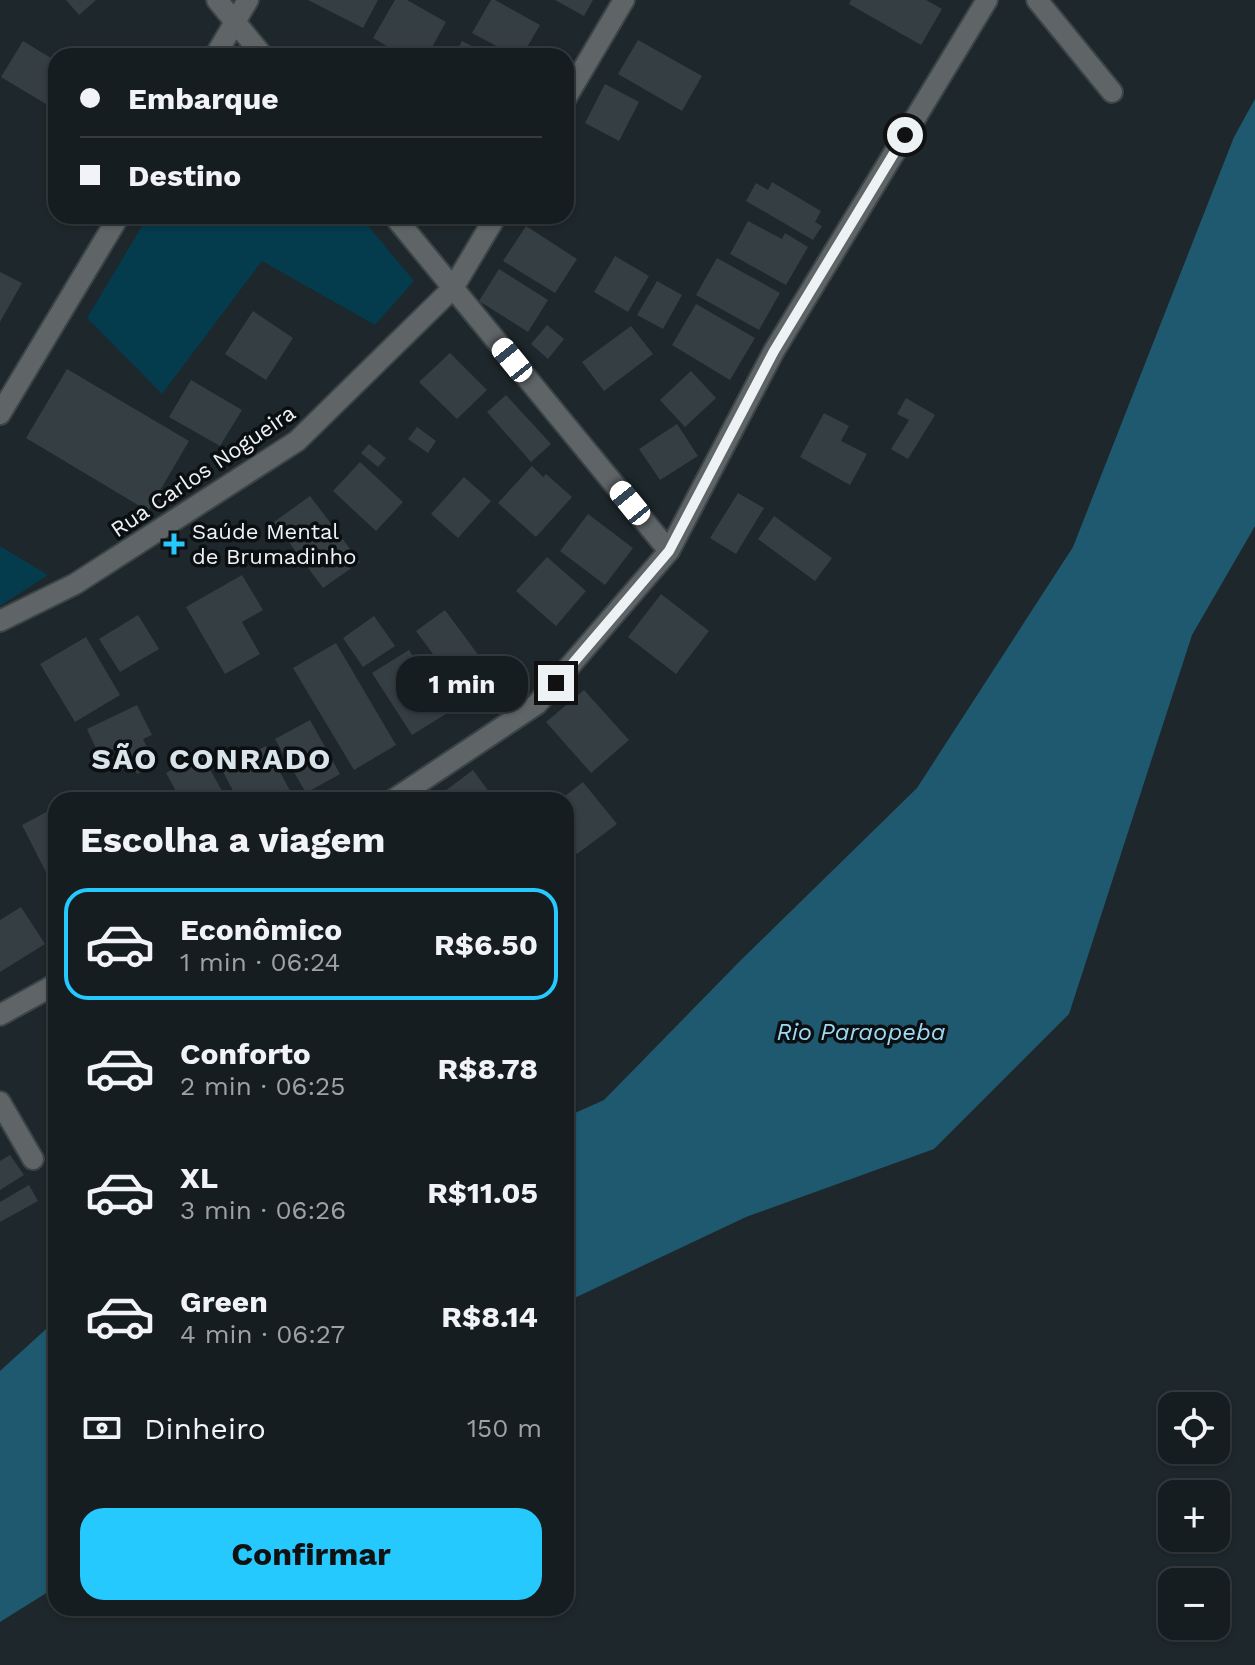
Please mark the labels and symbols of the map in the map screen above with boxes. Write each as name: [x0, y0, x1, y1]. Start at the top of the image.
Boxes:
route start: [887, 117, 923, 153]
car: [488, 334, 536, 386]
street label: Rua Carlos Nogueira: [106, 400, 300, 542]
car: [606, 477, 654, 529]
place label: Saúde Mental de Brumadinho: [192, 519, 356, 569]
marker: Saúde Mental de Brumadinho: [163, 533, 185, 555]
callout: 1 min: [396, 655, 528, 711]
route end: [538, 665, 574, 701]
district label: SÃO CONRADO: [92, 741, 332, 776]
water label: Rio Paraopeba: [777, 1018, 946, 1046]

